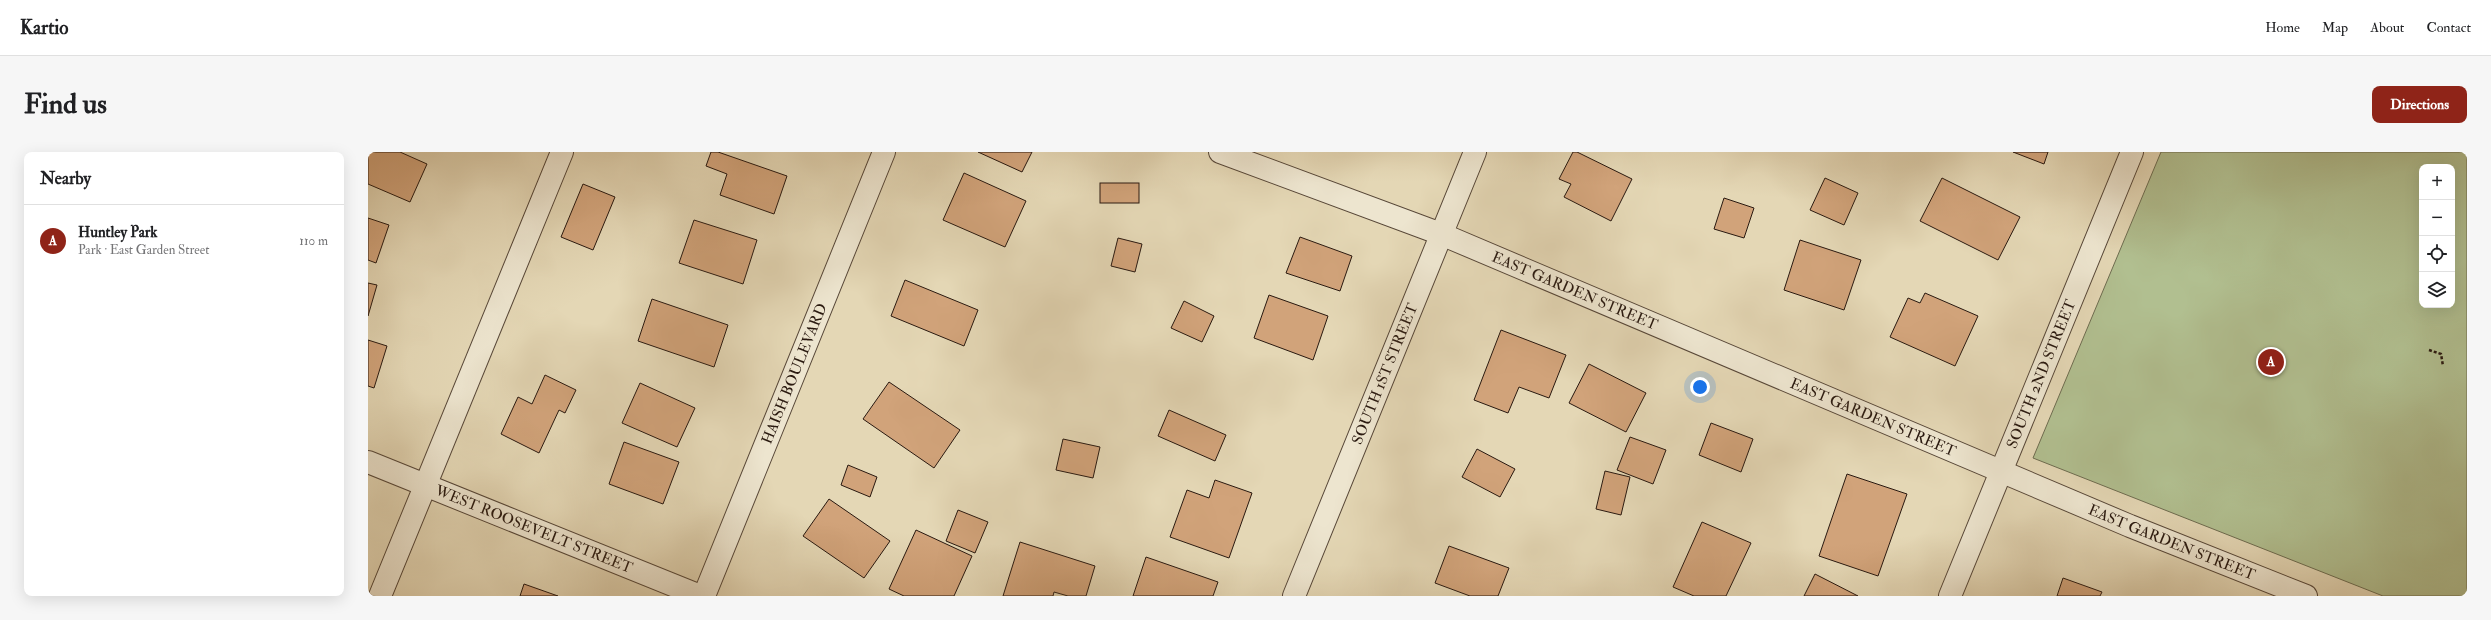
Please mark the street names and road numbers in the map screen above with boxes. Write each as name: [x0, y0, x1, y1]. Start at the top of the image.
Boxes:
street label: EAST GARDEN STREET: [1489, 247, 1661, 334]
street label: SOUTH 2ND STREET: [2002, 297, 2080, 451]
street label: HAISH BOULEVARD: [757, 300, 831, 447]
street label: SOUTH 1ST STREET: [1347, 300, 1422, 447]
street label: EAST GARDEN STREET: [1787, 374, 1959, 461]
street label: WEST ROOSEVELT STREET: [432, 480, 636, 577]
street label: EAST GARDEN STREET: [2086, 500, 2258, 584]

